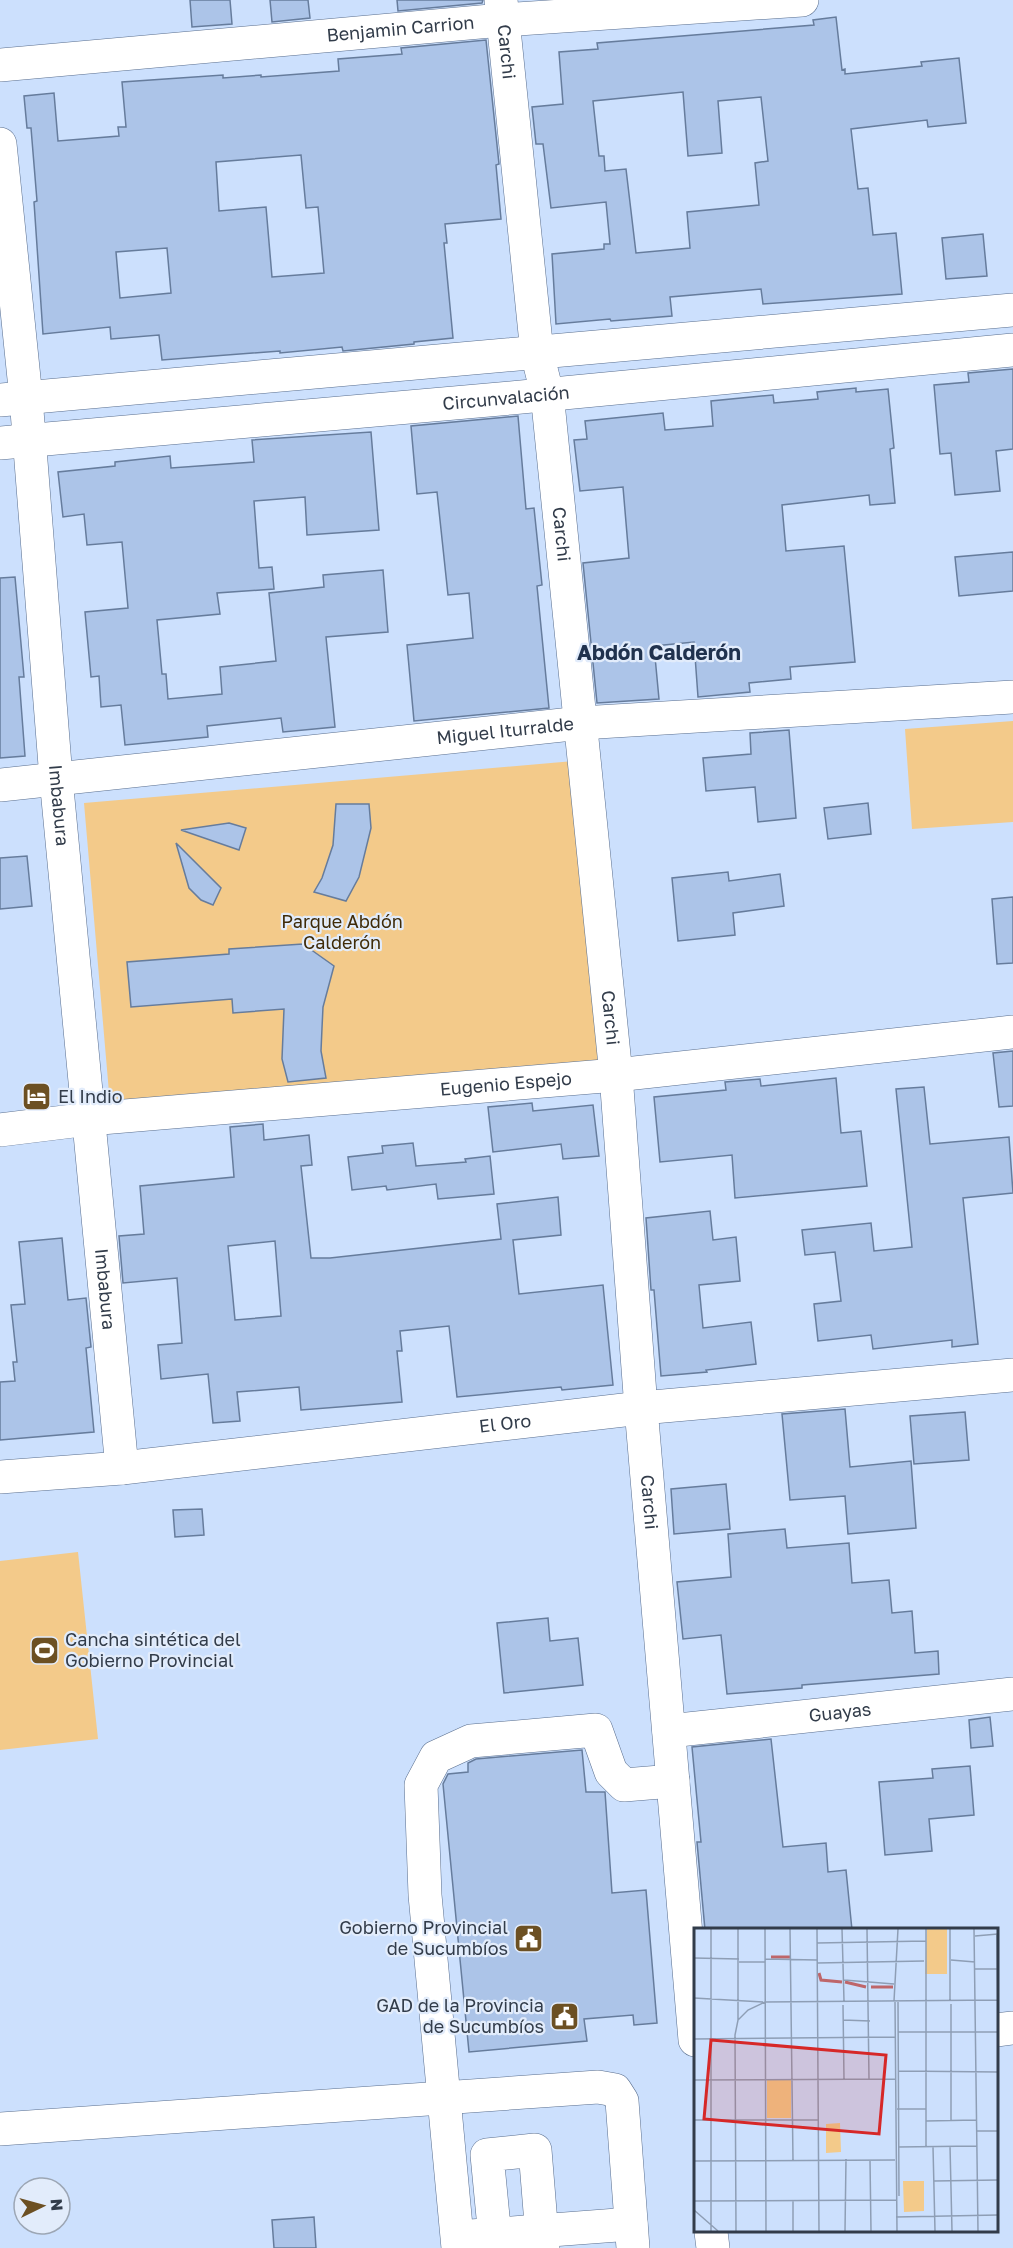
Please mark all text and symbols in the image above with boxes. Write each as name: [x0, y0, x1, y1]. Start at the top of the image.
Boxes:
street label: Benjamin Carrion: [326, 11, 475, 46]
street label: Carchi: [494, 23, 521, 80]
street label: Circunvalación: [441, 380, 570, 414]
street label: Carchi: [549, 506, 576, 563]
district label: Abdón Calderón: [577, 639, 741, 665]
street label: Miguel Iturralde: [435, 712, 575, 748]
street label: Imbabura: [45, 764, 74, 847]
park label: Parque Abdón Calderón: [281, 910, 403, 953]
street label: Carchi: [597, 989, 625, 1046]
street label: Eugenio Espejo: [439, 1067, 573, 1100]
hotel icon: El Indio: [21, 1081, 53, 1113]
place label: El Indio: [58, 1085, 123, 1107]
street label: Imbabura: [91, 1247, 121, 1331]
street label: El Oro: [478, 1409, 532, 1437]
street label: Carchi: [637, 1474, 663, 1530]
place label: Cancha sintética del Gobierno Provincial: [65, 1628, 241, 1671]
sports icon: Cancha sintética del Gobierno Provincial: [28, 1634, 60, 1666]
street label: Guayas: [808, 1697, 872, 1726]
place label: Gobierno Provincial de Sucumbíos: [339, 1916, 508, 1959]
public building icon: Gobierno Provincial de Sucumbíos: [513, 1922, 545, 1954]
inset map: [694, 1928, 998, 2233]
place label: GAD de la Provincia de Sucumbíos: [376, 1994, 544, 2037]
public building icon: GAD de la Provincia de Sucumbíos: [549, 2000, 581, 2032]
north arrow: [12, 2176, 72, 2236]
text: N: [46, 2198, 67, 2212]

